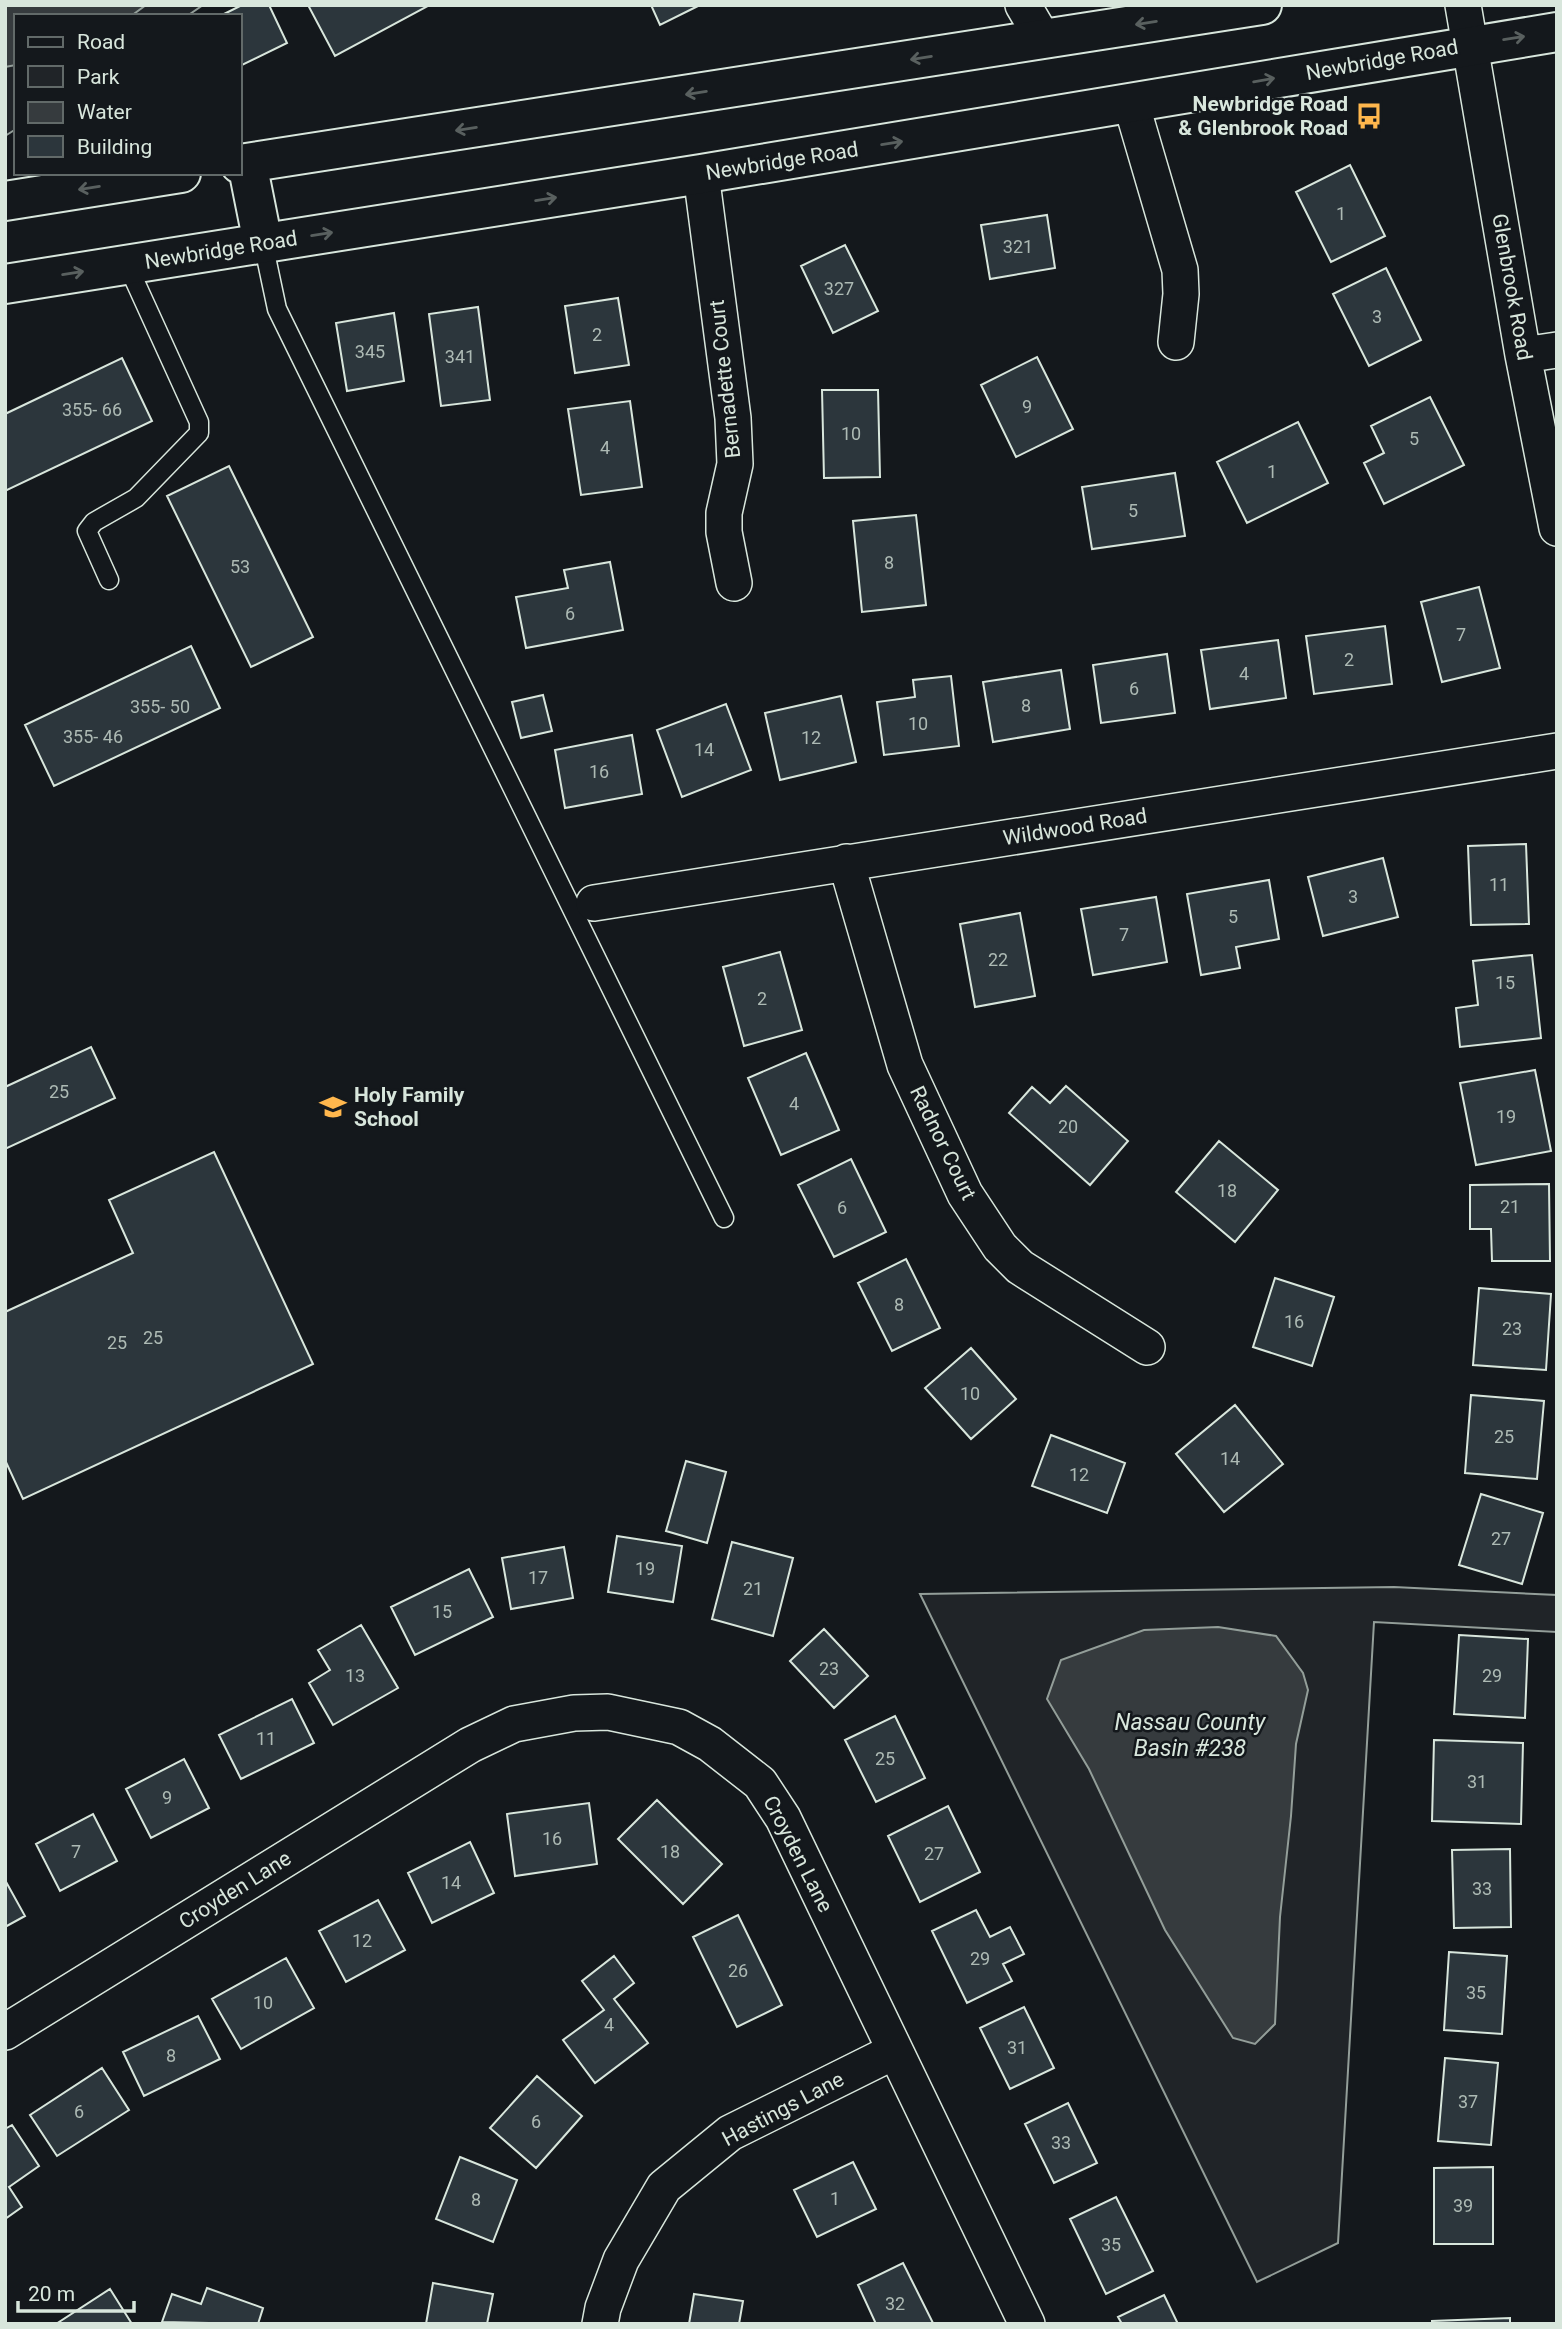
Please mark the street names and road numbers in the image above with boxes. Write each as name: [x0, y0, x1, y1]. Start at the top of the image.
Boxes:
street label: Newbridge Road: [1304, 35, 1460, 85]
street label: Newbridge Road: [704, 137, 860, 185]
street label: Glenbrook Road: [1487, 212, 1537, 362]
street label: Newbridge Road: [143, 226, 299, 274]
street label: Bernadette Court: [705, 298, 745, 459]
street label: Wildwood Road: [1001, 804, 1149, 850]
street label: Radnor Court: [905, 1082, 981, 1204]
street label: Croyden Lane: [758, 1792, 838, 1916]
street label: Croyden Lane: [175, 1846, 295, 1934]
street label: Hastings Lane: [718, 2067, 848, 2151]

